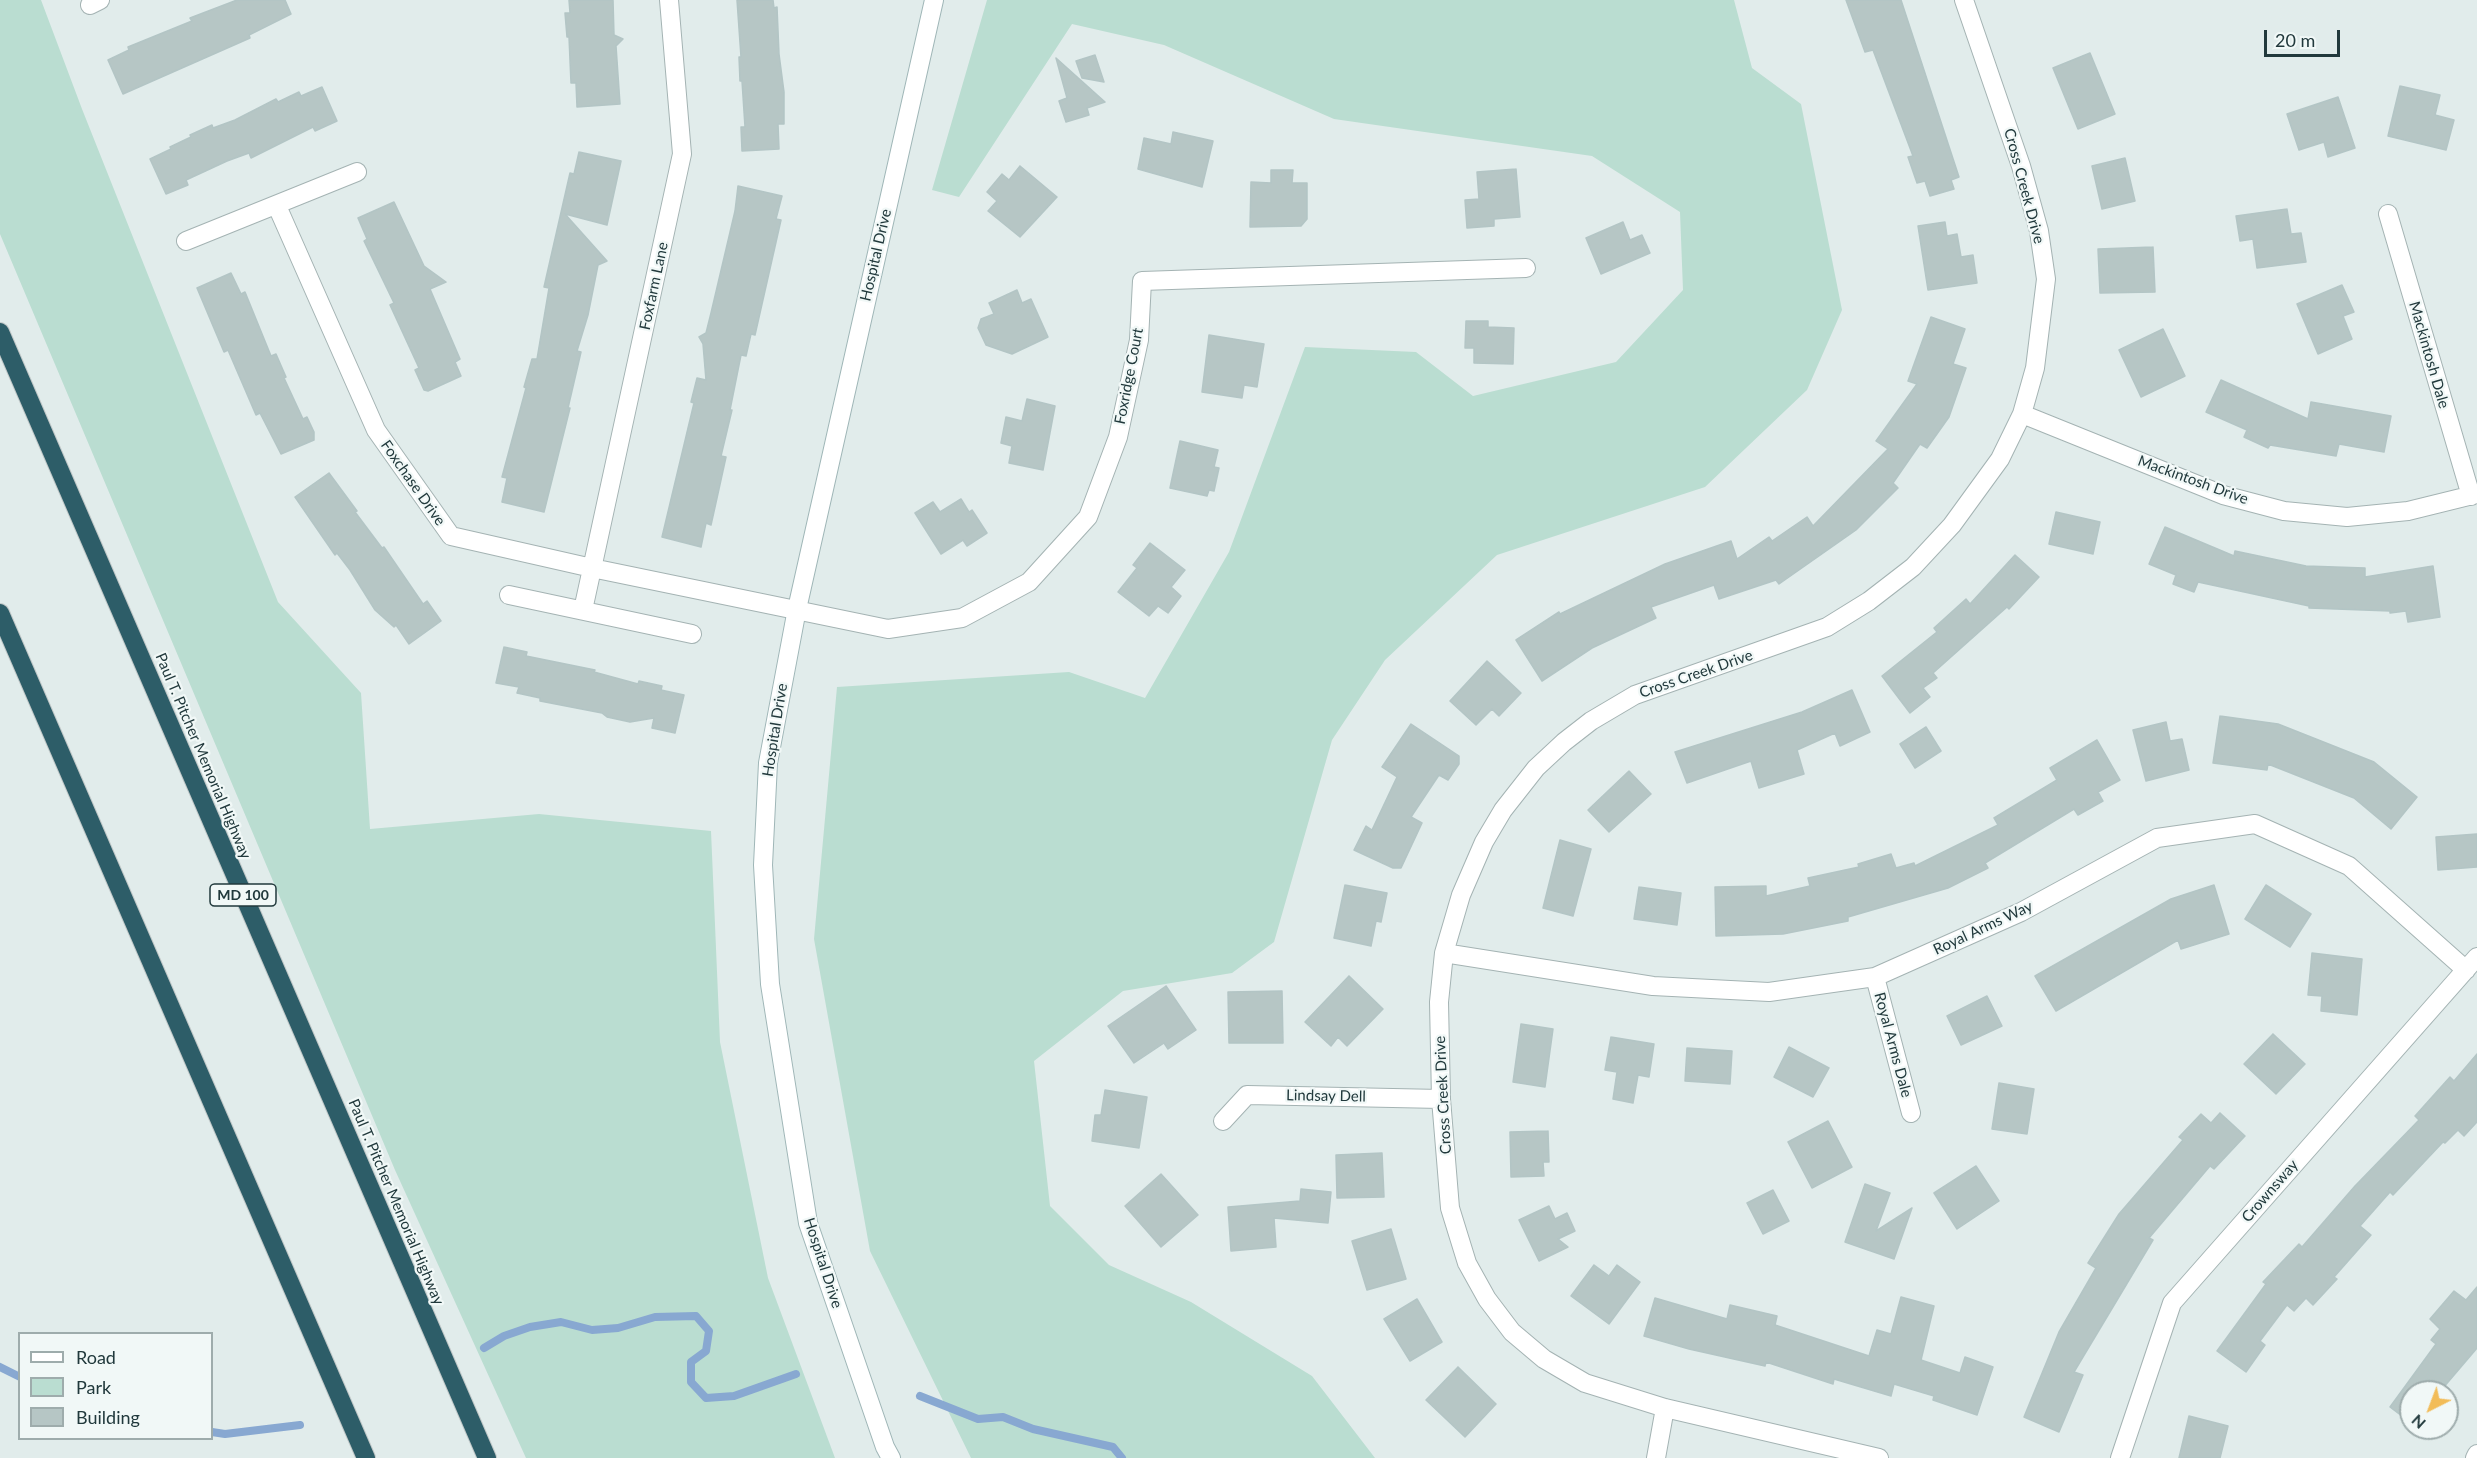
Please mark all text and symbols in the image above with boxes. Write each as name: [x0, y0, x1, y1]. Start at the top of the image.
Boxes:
scale bar: [2267, 18, 2344, 56]
text: 20 m: [2275, 29, 2315, 51]
street label: Cross Creek Drive: [2000, 126, 2048, 246]
street label: Hospital Drive: [857, 207, 895, 303]
street label: Foxfarm Lane: [636, 240, 672, 332]
street label: Mackintosh Dale: [2405, 299, 2453, 411]
street label: Foxridge Court: [1111, 326, 1147, 426]
street label: Foxchase Drive: [377, 437, 449, 529]
street label: Mackintosh Drive: [2135, 452, 2251, 508]
street label: Cross Creek Drive: [1637, 646, 1755, 702]
street label: Paul T. Pitcher Memorial Highway: [151, 650, 255, 862]
street label: Hospital Drive: [759, 682, 791, 778]
road number: MD 100: [210, 884, 276, 906]
street label: Royal Arms Way: [1930, 897, 2036, 959]
street label: Royal Arms Dale: [1870, 991, 1916, 1099]
street label: Cross Creek Drive: [1431, 1035, 1455, 1155]
street label: Lindsay Dell: [1286, 1086, 1366, 1106]
street label: Paul T. Pitcher Memorial Highway: [344, 1096, 448, 1308]
street label: Crownsway: [2238, 1156, 2302, 1226]
street label: Hospital Drive: [800, 1215, 846, 1311]
legend: [18, 1332, 213, 1440]
text: Road: [76, 1346, 116, 1368]
text: Park: [76, 1376, 111, 1398]
north arrow: [2399, 1380, 2459, 1440]
text: Building: [76, 1406, 140, 1428]
text: N: [2407, 1411, 2429, 1433]

